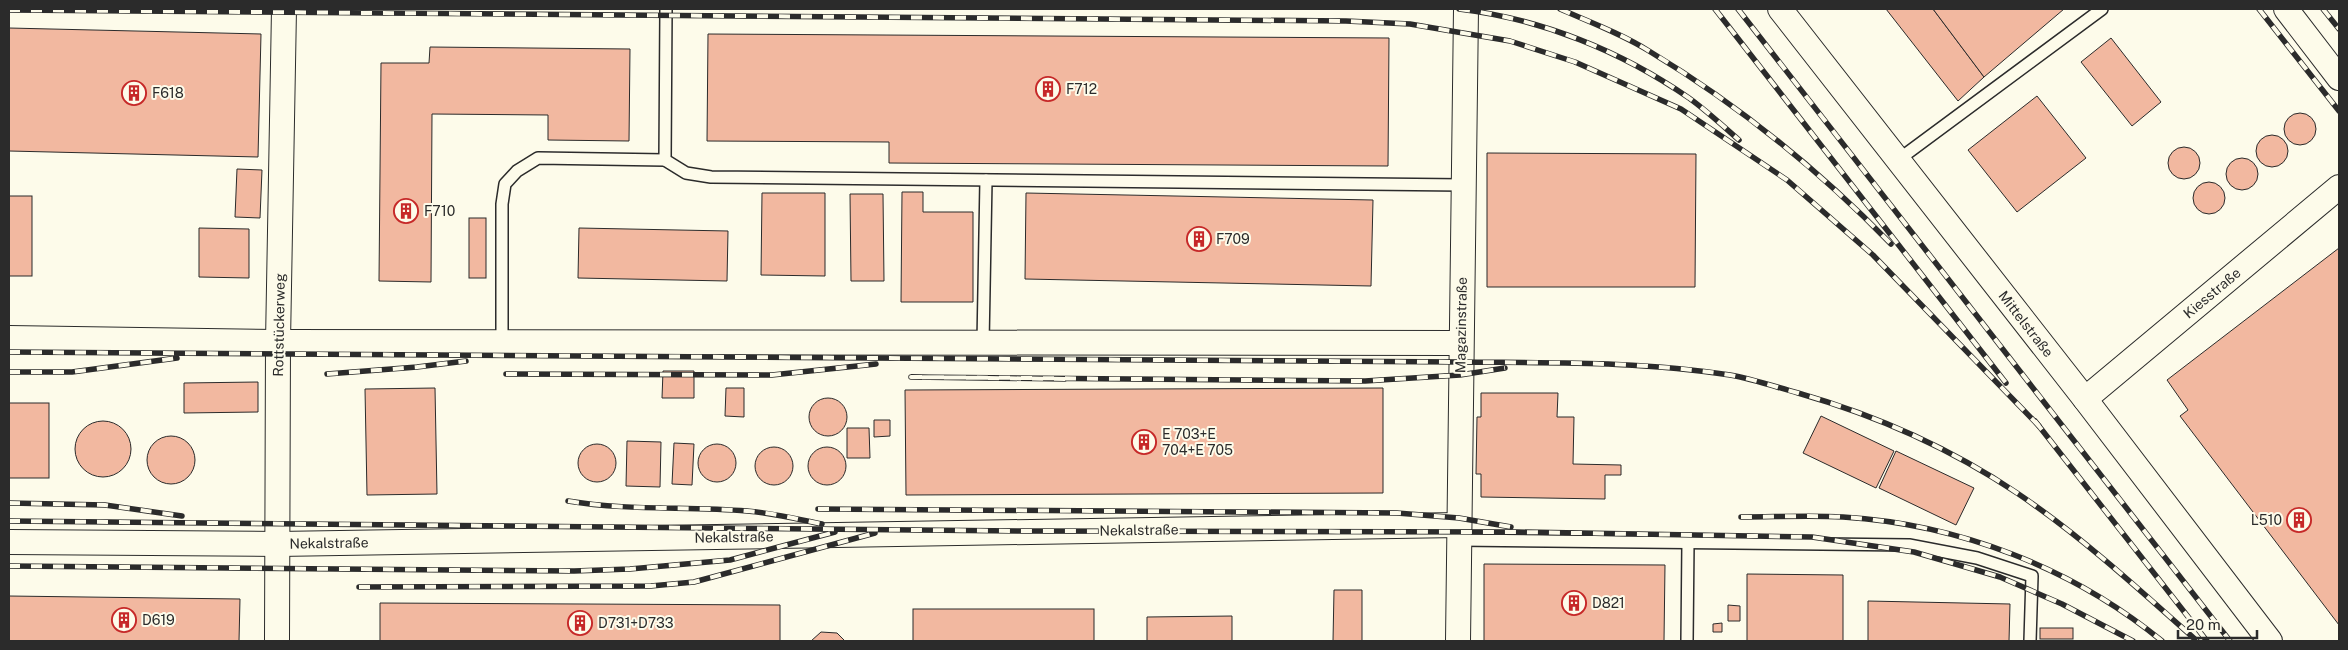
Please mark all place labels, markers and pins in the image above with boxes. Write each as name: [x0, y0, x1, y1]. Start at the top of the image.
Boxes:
building icon: F712: [1035, 76, 1061, 102]
building icon: F618: [121, 80, 147, 106]
place label: F712: [1066, 81, 1097, 97]
place label: F618: [152, 85, 184, 101]
building icon: F710: [393, 198, 419, 224]
place label: F710: [424, 203, 455, 219]
building icon: F709: [1186, 226, 1212, 252]
place label: F709: [1216, 231, 1250, 247]
place label: E 703+E 704+E 705: [1162, 426, 1233, 458]
building icon: E 703+E 704+E 705: [1131, 429, 1157, 455]
building icon: L510: [2286, 507, 2312, 533]
place label: L510: [2251, 512, 2282, 528]
building icon: D821: [1561, 590, 1587, 616]
place label: D821: [1592, 595, 1625, 611]
building icon: D619: [111, 607, 137, 633]
building icon: D731+D733: [567, 610, 593, 636]
place label: D619: [142, 612, 175, 628]
place label: D731+D733: [598, 615, 674, 631]

